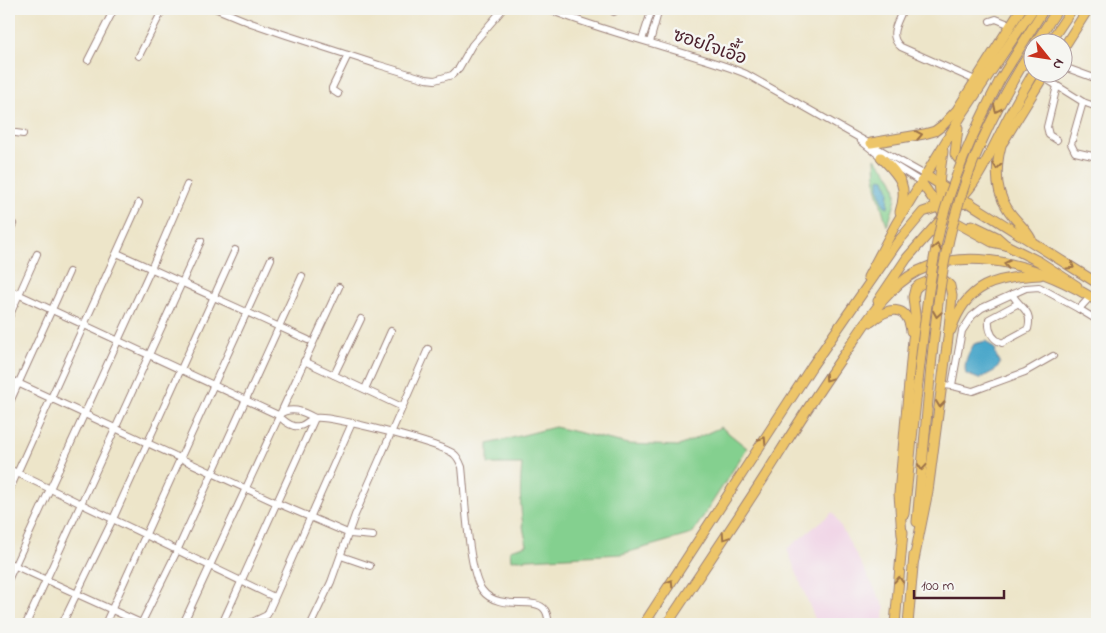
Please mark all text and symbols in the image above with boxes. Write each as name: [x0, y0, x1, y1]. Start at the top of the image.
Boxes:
street label: ซอยใจเอื้อ: [669, 17, 752, 73]
north arrow: [1024, 32, 1074, 82]
text: N: [1047, 54, 1069, 73]
one-way arrow: [993, 104, 1003, 113]
one-way arrow: [914, 130, 923, 141]
one-way arrow: [992, 163, 1003, 171]
one-way arrow: [931, 243, 941, 252]
one-way arrow: [1002, 259, 1011, 269]
one-way arrow: [1066, 260, 1075, 270]
one-way arrow: [932, 311, 943, 319]
one-way arrow: [825, 372, 834, 382]
one-way arrow: [935, 400, 945, 408]
one-way arrow: [757, 436, 767, 445]
one-way arrow: [917, 464, 928, 472]
one-way arrow: [722, 531, 731, 540]
scale bar: [914, 568, 1004, 600]
text: 100 m: [921, 575, 954, 597]
one-way arrow: [893, 576, 904, 584]
one-way arrow: [664, 580, 673, 589]

